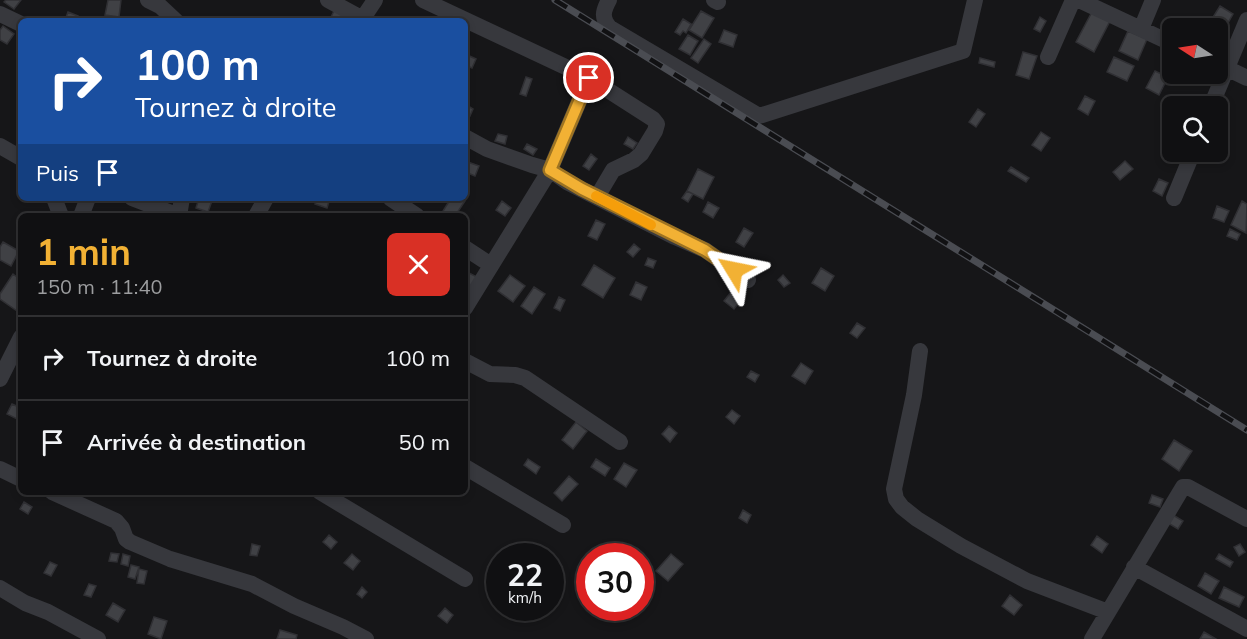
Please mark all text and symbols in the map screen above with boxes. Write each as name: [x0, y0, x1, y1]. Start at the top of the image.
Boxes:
north arrow: [1162, 18, 1228, 84]
map controls: [1162, 18, 1228, 162]
text: 100 m: [135, 38, 260, 91]
icon: right: [36, 42, 114, 120]
pin: [563, 52, 614, 103]
icon: arrive: [572, 61, 605, 94]
text: Tournez à droite: [135, 90, 336, 124]
button: search: [1162, 96, 1228, 162]
icon: arrive: [91, 156, 124, 189]
text: Puis: [36, 159, 79, 187]
text: 1 min: [36, 229, 131, 274]
button: close: [387, 233, 450, 296]
position arrow: [702, 238, 766, 302]
text: 150 m · 11:40: [36, 274, 162, 299]
icon: right: [36, 342, 69, 375]
text: Tournez à droite: [87, 344, 257, 372]
text: 100 m: [385, 344, 450, 372]
icon: arrive: [36, 426, 69, 459]
text: Arrivée à destination: [87, 428, 306, 456]
text: 50 m: [399, 428, 450, 456]
speed limit sign: 30: [576, 543, 654, 621]
text: 22: [507, 556, 543, 594]
text: km/h: [508, 588, 542, 607]

